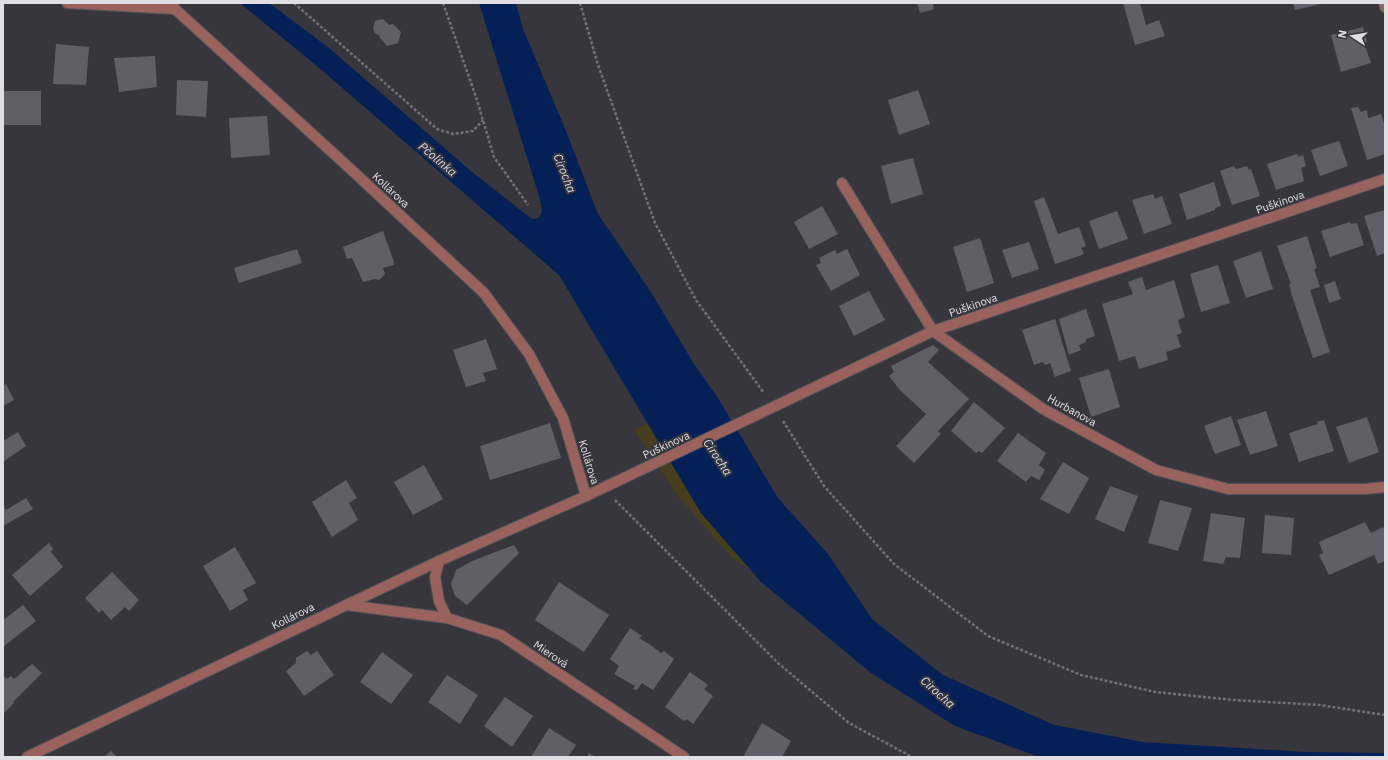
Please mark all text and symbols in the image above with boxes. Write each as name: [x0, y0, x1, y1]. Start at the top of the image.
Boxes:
north arrow: [1332, 16, 1372, 56]
text: N: [1335, 29, 1350, 39]
water label: Pčolinka: [416, 139, 460, 179]
water label: Cirocha: [550, 151, 580, 195]
street label: Kollárova: [369, 169, 413, 211]
street label: Puškinova: [1254, 187, 1306, 217]
street label: Puškinova: [947, 290, 999, 320]
street label: Hurbanova: [1045, 391, 1099, 429]
street label: Puškinova: [640, 428, 692, 462]
water label: Cirocha: [700, 436, 736, 478]
street label: Kollárova: [576, 438, 602, 486]
street label: Kollárova: [269, 600, 317, 632]
street label: Mierová: [531, 637, 571, 671]
water label: Cirocha: [918, 673, 958, 711]

